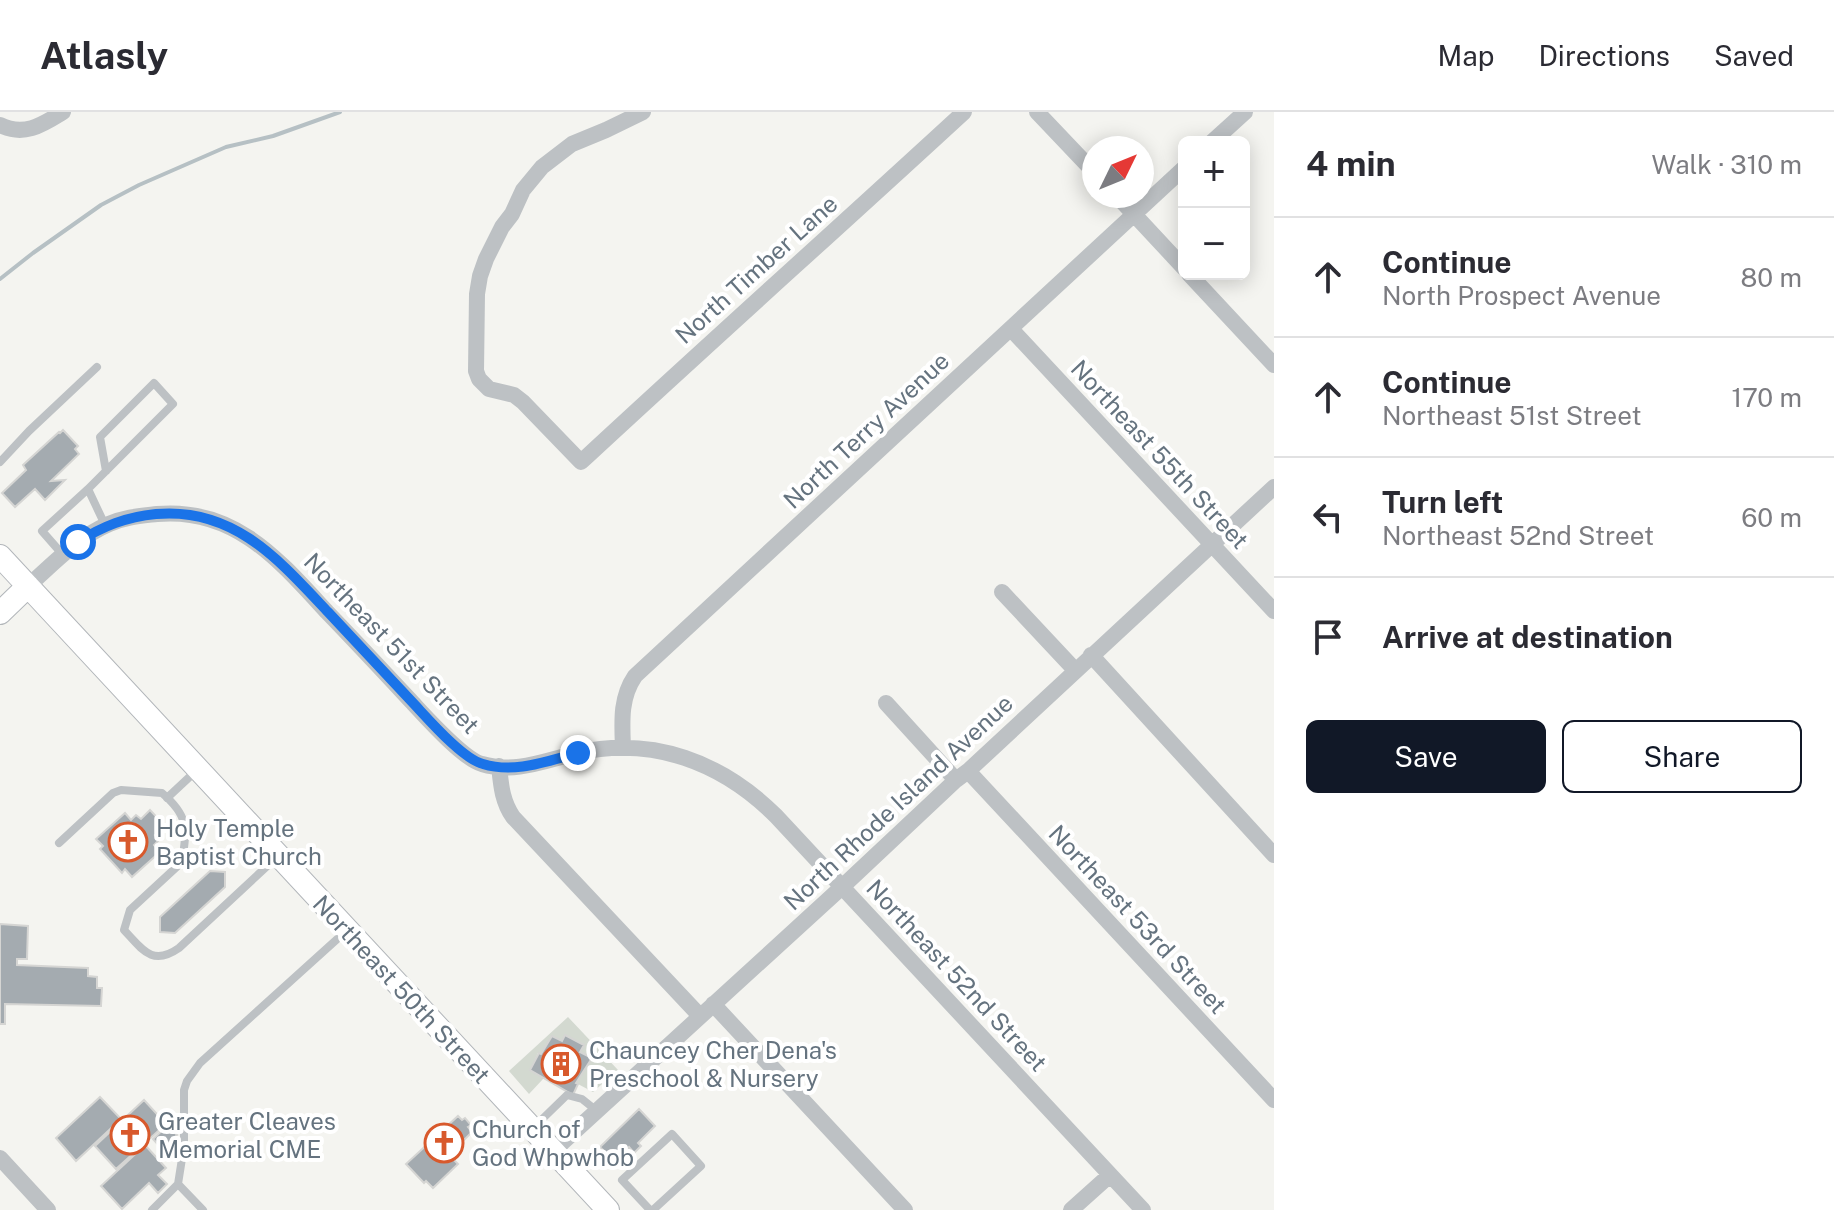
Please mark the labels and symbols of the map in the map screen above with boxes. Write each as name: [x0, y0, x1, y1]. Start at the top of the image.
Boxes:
north arrow: [1082, 136, 1154, 208]
street label: North Timber Lane: [669, 189, 843, 349]
street label: North Terry Avenue: [778, 346, 954, 514]
street label: Northeast 55th Street: [1065, 354, 1255, 554]
route start: [60, 524, 96, 560]
street label: Northeast 51st Street: [299, 547, 485, 739]
street label: North Rhode Island Avenue: [778, 689, 1018, 915]
route end: [560, 735, 596, 771]
place label: Holy Temple Baptist Church: [156, 814, 322, 870]
street label: Northeast 53rd Street: [1043, 819, 1233, 1019]
church icon: Holy Temple Baptist Church: [107, 821, 149, 863]
street label: Northeast 52nd Street: [861, 874, 1053, 1076]
street label: Northeast 50th Street: [308, 889, 496, 1089]
place label: Chauncey Cher Dena's Preschool & Nursery: [589, 1036, 837, 1092]
building icon: Chauncey Cher Dena's Preschool & Nursery: [540, 1043, 582, 1085]
place label: Greater Cleaves Memorial CME: [158, 1107, 336, 1163]
church icon: Greater Cleaves Memorial CME: [109, 1114, 151, 1156]
place label: Church of God Whpwhob: [472, 1115, 634, 1171]
church icon: Church of God Whpwhob: [423, 1122, 465, 1164]

